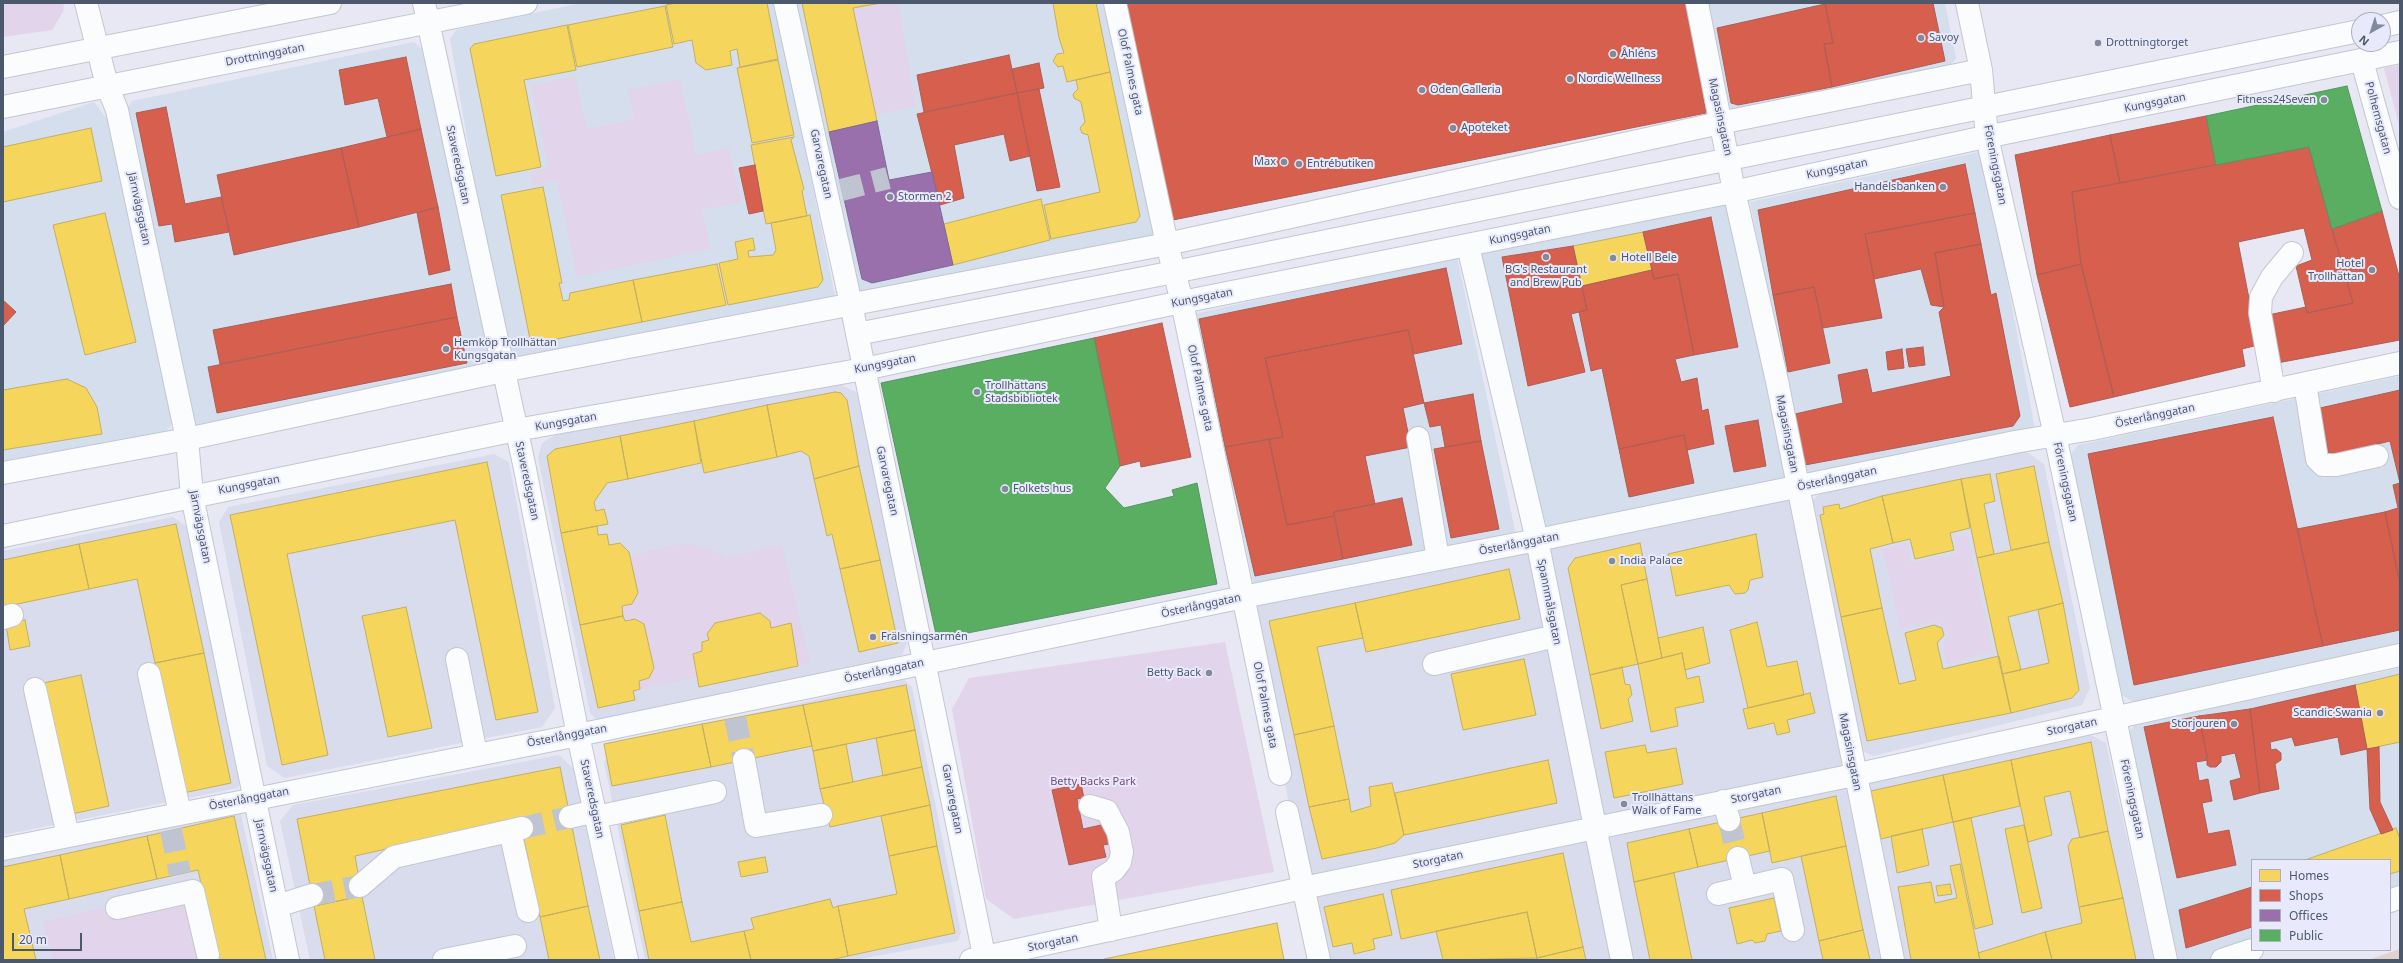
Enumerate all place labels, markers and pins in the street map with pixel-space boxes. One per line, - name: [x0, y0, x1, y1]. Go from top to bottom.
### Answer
- place label: Savoy: [1929, 31, 1959, 45]
- marker: Savoy: [1916, 33, 1926, 43]
- place label: Drottningtorget: [2106, 36, 2188, 50]
- marker: Drottningtorget: [2093, 38, 2103, 48]
- place label: Åhléns: [1621, 47, 1656, 61]
- marker: Åhléns: [1608, 49, 1618, 59]
- place label: Nordic Wellness: [1578, 72, 1661, 86]
- marker: Nordic Wellness: [1565, 74, 1575, 84]
- place label: Oden Galleria: [1430, 83, 1501, 97]
- marker: Oden Galleria: [1417, 85, 1427, 95]
- place label: Fitness24Seven: [2237, 93, 2316, 107]
- marker: Fitness24Seven: [2319, 95, 2329, 105]
- place label: Apoteket: [1461, 121, 1508, 135]
- marker: Apoteket: [1448, 123, 1458, 133]
- place label: Max: [1254, 155, 1276, 169]
- marker: Max: [1279, 157, 1289, 167]
- place label: Entrébutiken: [1307, 157, 1374, 171]
- marker: Entrébutiken: [1294, 159, 1304, 169]
- place label: Handelsbanken: [1854, 180, 1935, 194]
- marker: Handelsbanken: [1938, 182, 1948, 192]
- place label: Stormen 2: [898, 190, 952, 204]
- marker: Stormen 2: [885, 192, 895, 202]
- place label: Hotell Bele: [1621, 251, 1677, 265]
- marker: BG's Restaurant and Brew Pub: [1541, 252, 1551, 262]
- marker: Hotell Bele: [1608, 253, 1618, 263]
- place label: Hotel Trollhättan: [2308, 257, 2364, 283]
- place label: BG's Restaurant and Brew Pub: [1505, 263, 1587, 289]
- marker: Hotel Trollhättan: [2367, 265, 2377, 275]
- place label: Hemköp Trollhättan Kungsgatan: [454, 336, 557, 362]
- marker: Hemköp Trollhättan Kungsgatan: [441, 344, 451, 354]
- place label: Trollhättans Stadsbibliotek: [985, 379, 1058, 405]
- marker: Trollhättans Stadsbibliotek: [972, 387, 982, 397]
- place label: Folkets hus: [1013, 482, 1071, 496]
- marker: Folkets hus: [1000, 484, 1010, 494]
- place label: India Palace: [1620, 554, 1682, 568]
- marker: India Palace: [1607, 556, 1617, 566]
- place label: Frälsningsarmén: [881, 630, 968, 644]
- marker: Frälsningsarmén: [868, 632, 878, 642]
- place label: Betty Back: [1147, 666, 1201, 680]
- marker: Betty Back: [1204, 668, 1214, 678]
- place label: Scandic Swania: [2293, 706, 2372, 720]
- marker: Scandic Swania: [2375, 708, 2385, 718]
- place label: Storjouren: [2171, 717, 2226, 731]
- marker: Storjouren: [2229, 719, 2239, 729]
- place label: Trollhättans Walk of Fame: [1632, 791, 1701, 817]
- marker: Trollhättans Walk of Fame: [1619, 799, 1629, 809]

